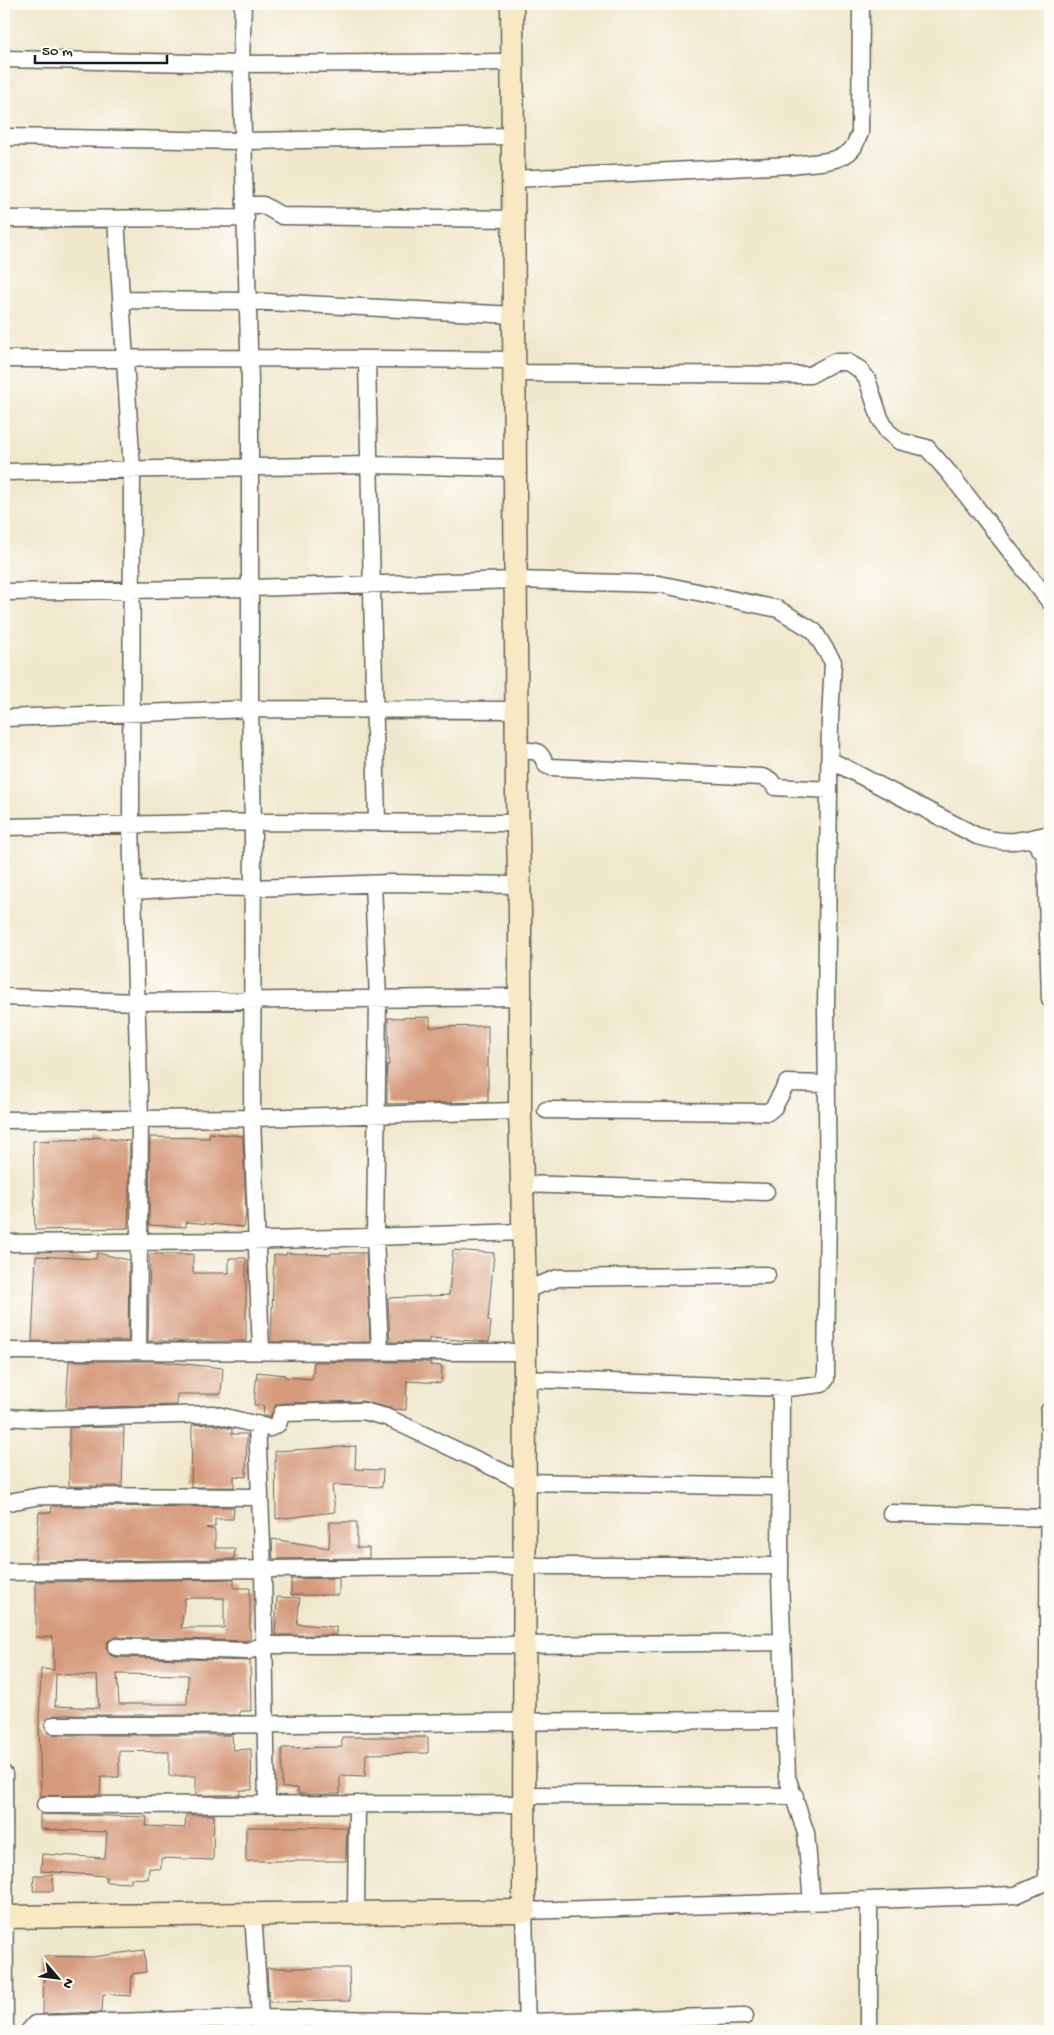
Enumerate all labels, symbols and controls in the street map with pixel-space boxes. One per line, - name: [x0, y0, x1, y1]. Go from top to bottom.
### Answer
- scale bar: [35, 32, 168, 64]
- text: 50 m: [42, 43, 73, 61]
- north arrow: [32, 1952, 82, 2002]
- text: N: [58, 1975, 77, 1991]

